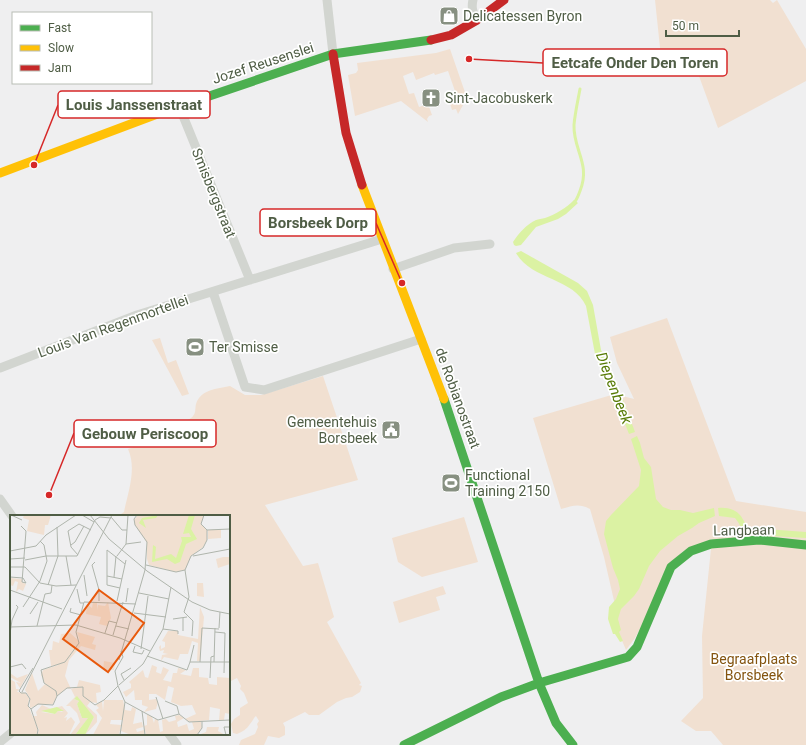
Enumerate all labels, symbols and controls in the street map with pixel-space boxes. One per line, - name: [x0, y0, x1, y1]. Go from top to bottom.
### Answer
- shop icon: Delicatessen Byron: [438, 5, 460, 27]
- place label: Delicatessen Byron: [463, 8, 582, 24]
- legend: [12, 12, 152, 84]
- scale bar: [666, 12, 739, 38]
- text: 50 m: [672, 19, 699, 33]
- text: Fast: [48, 21, 71, 35]
- street label: Jozef Reusenslei: [210, 39, 316, 87]
- text: Slow: [48, 41, 74, 55]
- callout: Eetcafe Onder Den Toren: [543, 49, 727, 76]
- text: Eetcafe Onder Den Toren: [552, 54, 718, 72]
- text: Jam: [48, 61, 72, 75]
- church icon: Sint-Jacobuskerk: [420, 87, 442, 109]
- place label: Sint-Jacobuskerk: [445, 90, 553, 106]
- callout: Louis Janssenstraat: [58, 91, 210, 118]
- text: Louis Janssenstraat: [66, 96, 202, 114]
- street label: Smisbergstraat: [189, 146, 239, 240]
- callout: Borsbeek Dorp: [260, 209, 376, 236]
- text: Borsbeek Dorp: [268, 214, 368, 232]
- street label: Louis Van Regenmortellei: [36, 291, 190, 361]
- sports icon: Ter Smisse: [184, 336, 206, 358]
- place label: Ter Smisse: [209, 339, 278, 355]
- street label: de Robianostraat: [432, 345, 484, 451]
- water label: Diepenbeek: [592, 349, 636, 427]
- place label: Gemeentehuis Borsbeek: [287, 414, 378, 446]
- public building icon: Gemeentehuis Borsbeek: [380, 419, 402, 441]
- callout: Gebouw Periscoop: [74, 420, 216, 447]
- text: Gebouw Periscoop: [82, 425, 208, 443]
- place label: Functional Training 2150: [465, 467, 550, 499]
- sports icon: Functional Training 2150: [440, 472, 462, 494]
- inset map: [10, 515, 230, 735]
- street label: Langbaan: [713, 521, 775, 539]
- park label: Begraafplaats Borsbeek: [711, 651, 797, 683]

